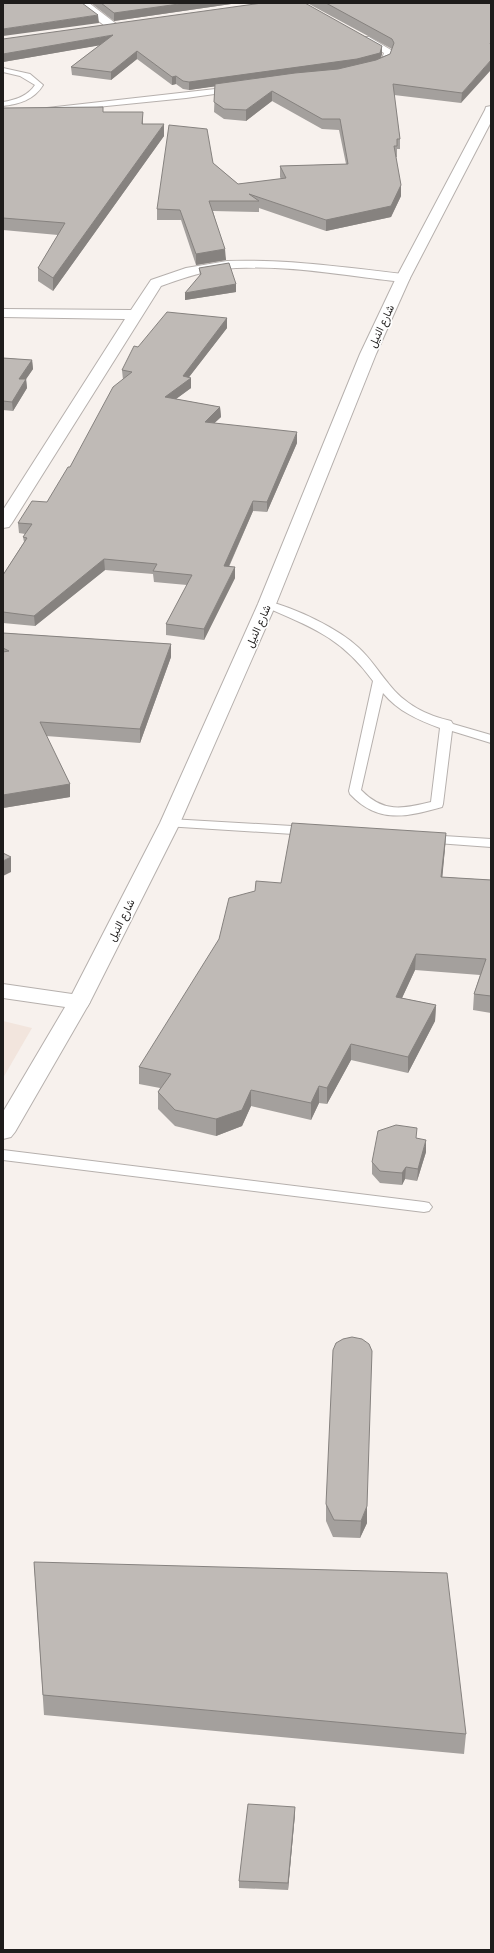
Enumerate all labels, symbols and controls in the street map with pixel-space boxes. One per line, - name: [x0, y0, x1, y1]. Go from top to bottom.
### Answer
- street label: شارع النيل: [365, 302, 398, 350]
- street label: شارع النيل: [242, 602, 275, 650]
- street label: شارع النيل: [104, 896, 139, 944]

